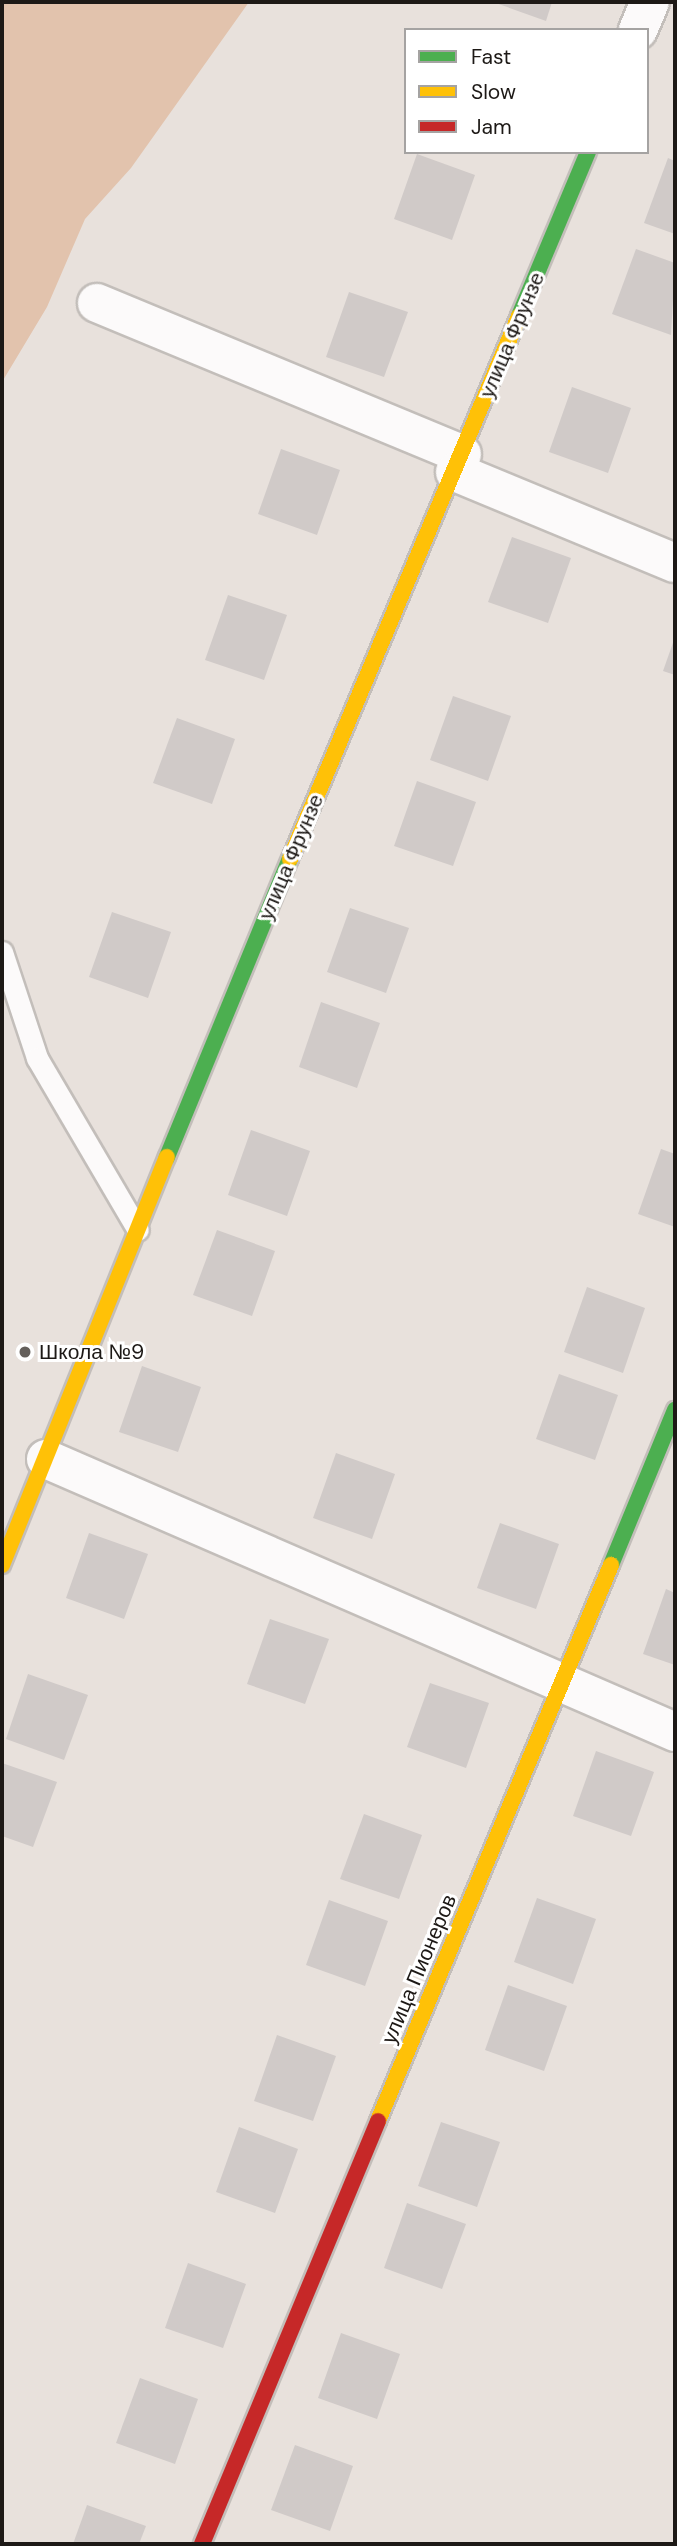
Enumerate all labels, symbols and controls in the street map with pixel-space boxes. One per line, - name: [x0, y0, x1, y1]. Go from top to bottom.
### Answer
- legend: [404, 28, 649, 154]
- text: Fast: [471, 43, 511, 71]
- text: Slow: [471, 78, 516, 106]
- text: Jam: [471, 113, 512, 141]
- street label: улица Фрунзе: [474, 268, 550, 402]
- street label: улица Фрунзе: [253, 790, 329, 924]
- place label: Школа №9: [39, 1339, 144, 1365]
- marker: Школа №9: [17, 1344, 33, 1360]
- street label: улица Пионеров: [376, 1891, 462, 2047]

